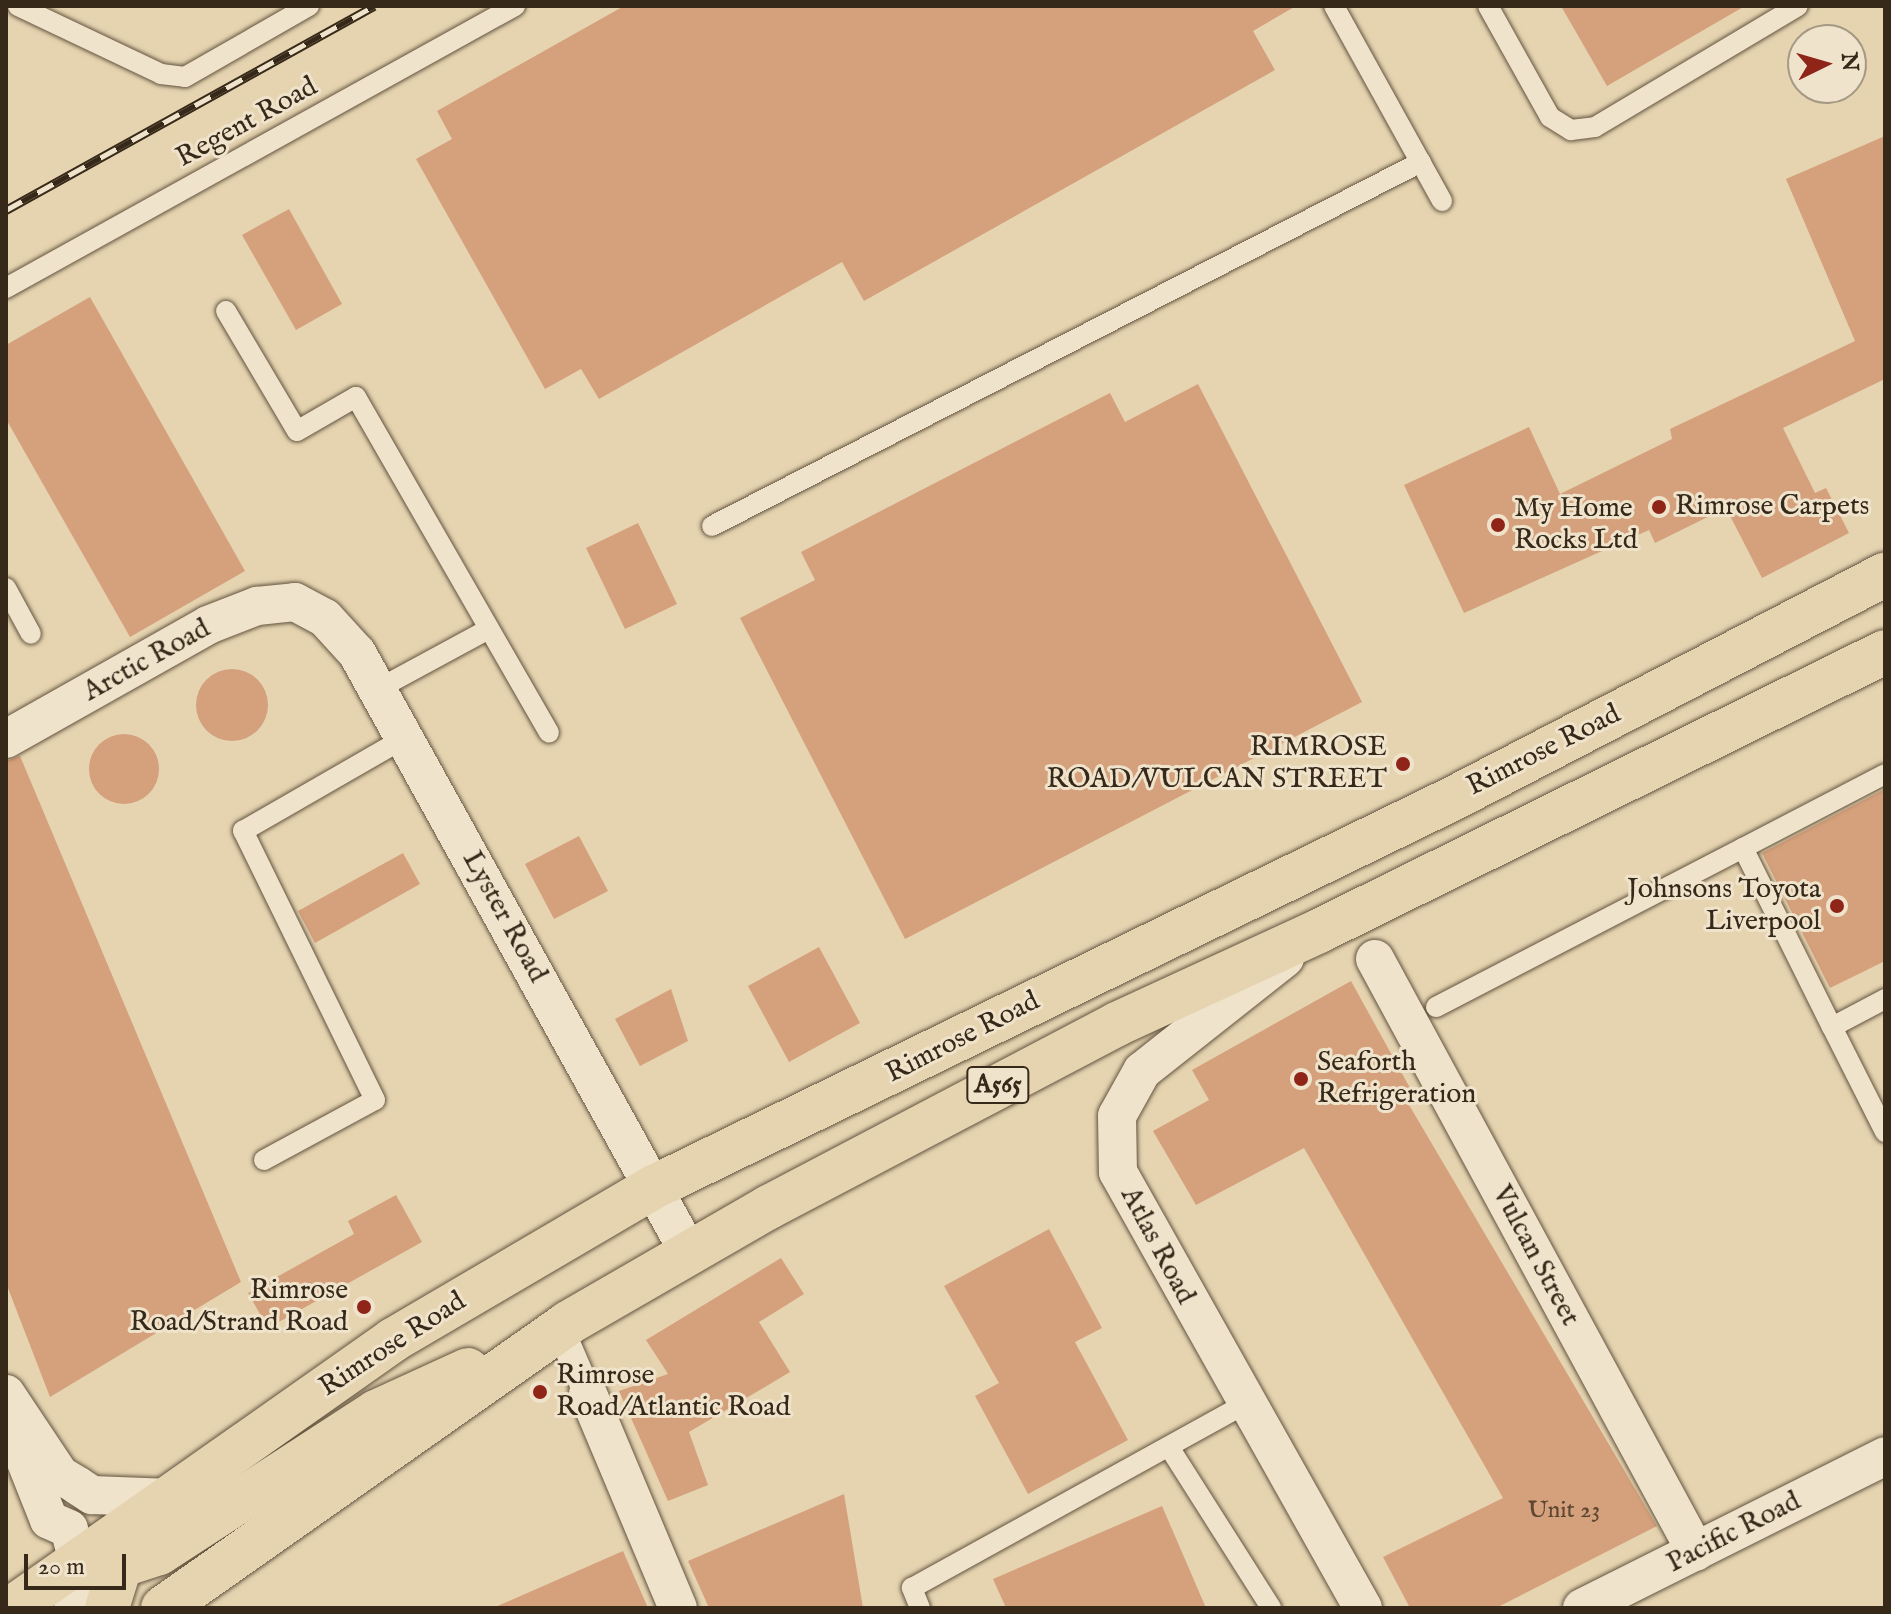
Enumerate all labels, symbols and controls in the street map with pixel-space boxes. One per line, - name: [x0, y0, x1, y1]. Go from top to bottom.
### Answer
- north arrow: [1787, 24, 1867, 104]
- text: N: [1834, 51, 1864, 73]
- street label: Regent Road: [171, 71, 323, 175]
- place label: Rimrose Carpets: [1675, 490, 1869, 524]
- place label: My Home Rocks Ltd: [1514, 492, 1638, 558]
- marker: Rimrose Carpets: [1650, 498, 1668, 516]
- marker: My Home Rocks Ltd: [1489, 516, 1507, 534]
- street label: Arctic Road: [78, 612, 216, 710]
- street label: Rimrose Road: [1462, 698, 1626, 804]
- place label: RIMROSE ROAD/VULCAN STREET: [1047, 731, 1387, 797]
- marker: RIMROSE ROAD/VULCAN STREET: [1394, 755, 1412, 773]
- street label: Lyster Road: [454, 845, 554, 989]
- place label: Johnsons Toyota Liverpool: [1627, 873, 1821, 939]
- marker: Johnsons Toyota Liverpool: [1828, 897, 1846, 915]
- street label: Rimrose Road: [881, 985, 1045, 1091]
- place label: Seaforth Refrigeration: [1317, 1046, 1476, 1112]
- road number: A565: [966, 1063, 1030, 1107]
- marker: Seaforth Refrigeration: [1292, 1070, 1310, 1088]
- street label: Vulcan Street: [1484, 1180, 1586, 1332]
- street label: Atlas Road: [1112, 1182, 1202, 1310]
- place label: Rimrose Road/Strand Road: [130, 1274, 348, 1340]
- street label: Rimrose Road: [314, 1285, 472, 1405]
- marker: Rimrose Road/Strand Road: [355, 1298, 373, 1316]
- place label: Rimrose Road/Atlantic Road: [556, 1359, 790, 1425]
- marker: Rimrose Road/Atlantic Road: [531, 1383, 549, 1401]
- street label: Pacific Road: [1662, 1485, 1806, 1581]
- house number: Unit 23: [1528, 1497, 1600, 1525]
- scale bar: [28, 1538, 130, 1588]
- text: 20 m: [38, 1552, 85, 1583]

